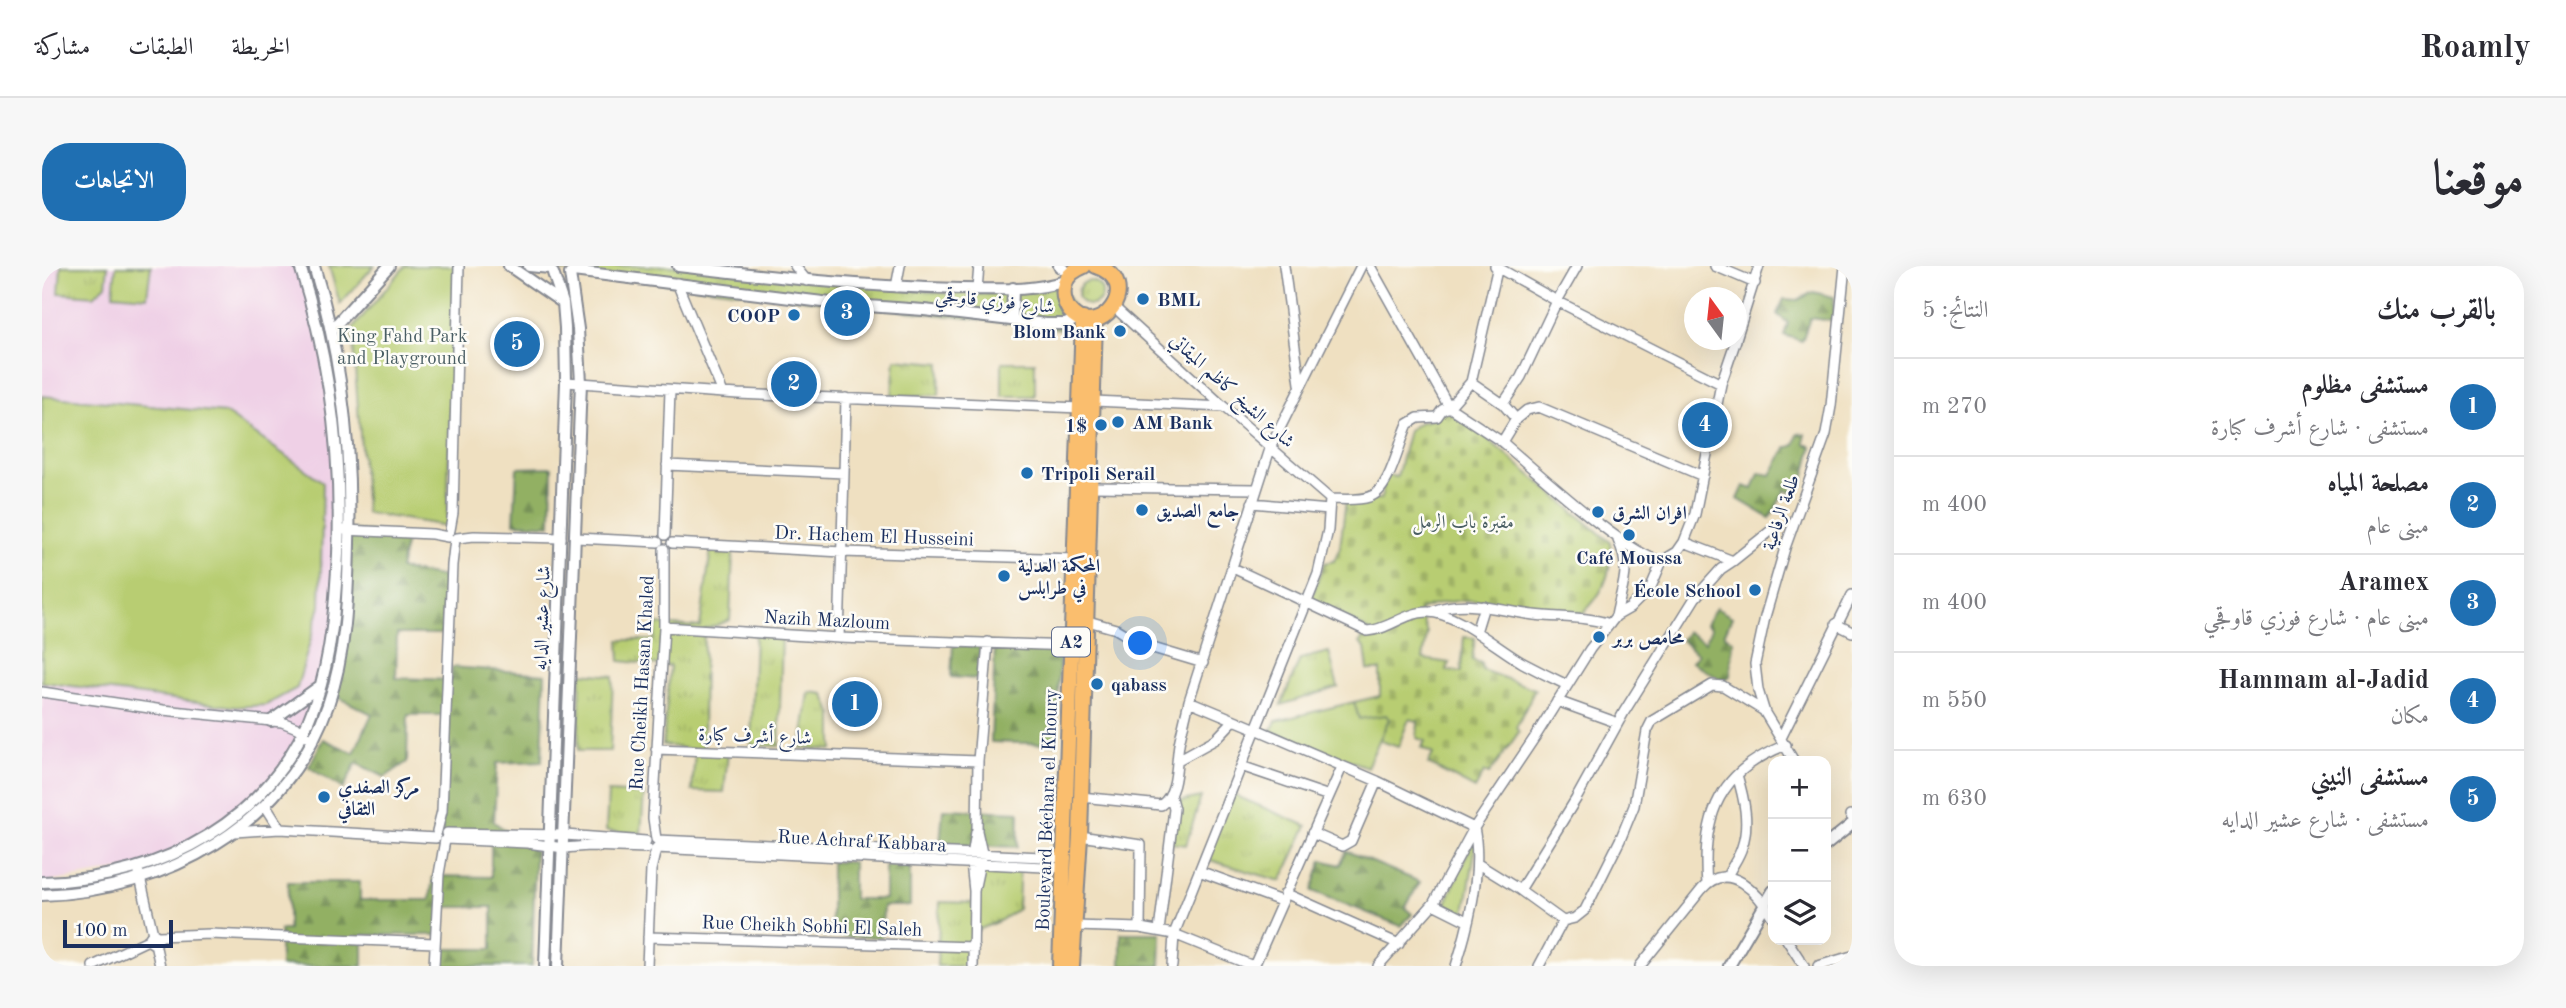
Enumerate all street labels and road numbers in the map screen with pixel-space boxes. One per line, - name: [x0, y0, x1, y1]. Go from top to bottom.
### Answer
- street label: شارع فوزي قاوقجي: [934, 285, 1055, 325]
- street label: شارع الشيخ كاظم الميقاتي: [1161, 330, 1298, 458]
- street label: طلعة الرفاعية: [1759, 472, 1804, 553]
- street label: Dr. Hachem El Husseini: [774, 525, 974, 550]
- street label: شارع عشير الدايه: [532, 565, 559, 671]
- street label: Rue Cheikh Hasan Khaled: [628, 575, 659, 791]
- street label: Nazih Mazloum: [763, 609, 891, 634]
- road number: A2: [1052, 628, 1090, 656]
- street label: Boulevard Béchara el Khoury: [1035, 689, 1062, 931]
- street label: شارع أشرف كبارة: [698, 721, 812, 753]
- street label: Rue Achraf Kabbara: [777, 829, 948, 856]
- street label: Rue Cheikh Sobhi El Saleh: [701, 914, 923, 941]

